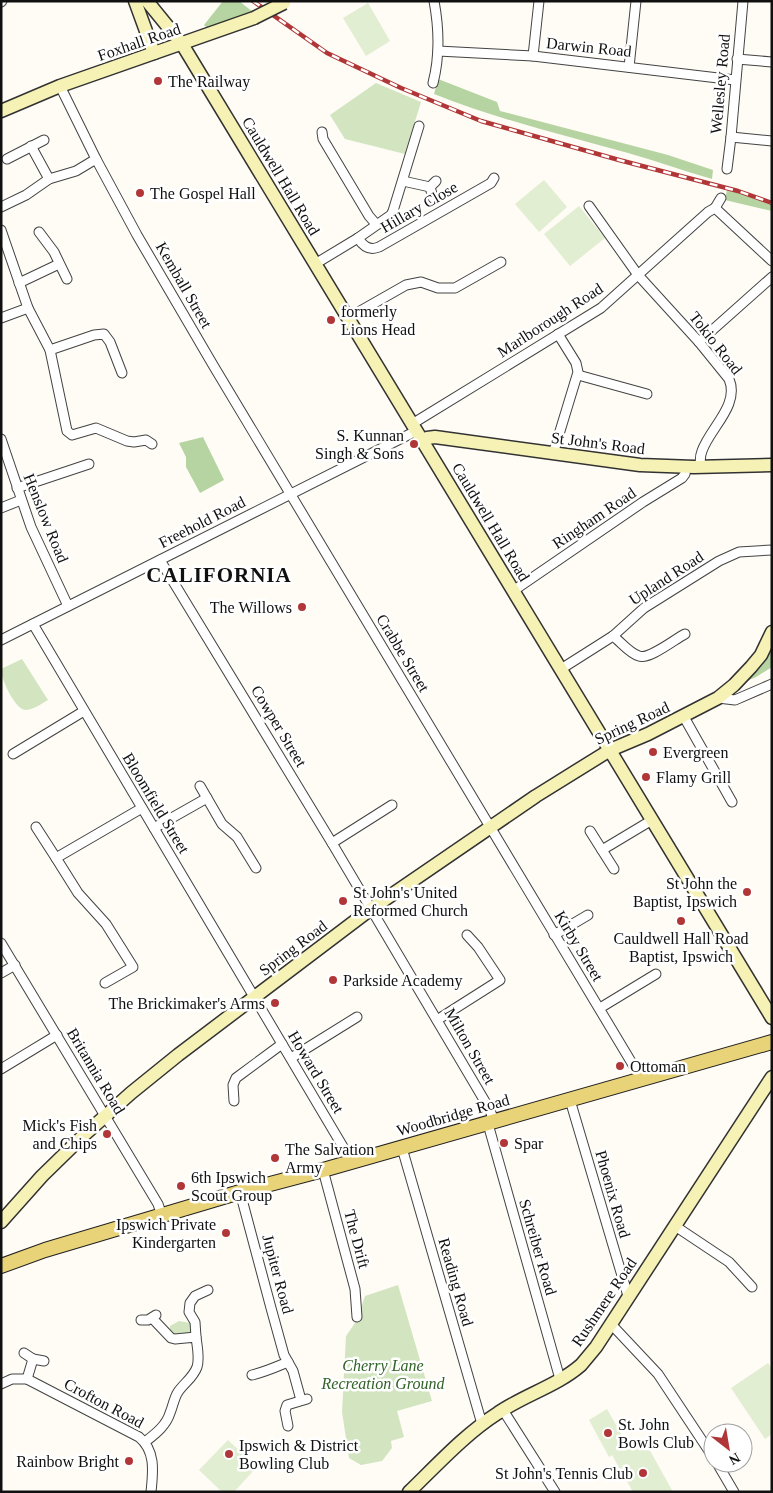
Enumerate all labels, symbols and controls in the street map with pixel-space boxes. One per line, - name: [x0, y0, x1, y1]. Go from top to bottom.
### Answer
- street label: Foxhall Road: [95, 20, 183, 64]
- street label: Wellesley Road: [707, 33, 734, 135]
- street label: Darwin Road: [545, 34, 633, 60]
- place label: The Railway: [168, 73, 250, 91]
- marker: The Railway: [152, 75, 164, 87]
- street label: Cauldwell Hall Road: [239, 114, 323, 238]
- street label: Hillary Close: [378, 178, 461, 237]
- place label: The Gospel Hall: [150, 185, 256, 203]
- marker: The Gospel Hall: [134, 187, 146, 199]
- street label: Kemball Street: [153, 239, 216, 331]
- street label: Marlborough Road: [494, 280, 606, 361]
- place label: formerly Lions Head: [341, 303, 415, 338]
- street label: Tokio Road: [686, 308, 746, 378]
- marker: formerly Lions Head: [325, 314, 337, 326]
- place label: S. Kunnan Singh & Sons: [315, 427, 404, 463]
- street label: St John's Road: [550, 429, 646, 457]
- marker: S. Kunnan Singh & Sons: [408, 438, 420, 450]
- street label: Cauldwell Hall Road: [449, 460, 533, 584]
- street label: Henslow Road: [20, 471, 72, 565]
- street label: Ringham Road: [549, 484, 639, 553]
- street label: Freehold Road: [156, 493, 248, 551]
- street label: Upland Road: [626, 548, 707, 609]
- district label: CALIFORNIA: [146, 563, 292, 587]
- place label: The Willows: [210, 599, 292, 616]
- marker: The Willows: [296, 601, 308, 613]
- street label: Crabbe Street: [373, 611, 433, 695]
- street label: Cowper Street: [247, 682, 310, 771]
- street label: Spring Road: [592, 698, 672, 749]
- place label: Evergreen: [663, 744, 728, 762]
- marker: Evergreen: [647, 746, 659, 758]
- street label: Bloomfield Street: [119, 750, 193, 857]
- place label: Flamy Grill: [656, 769, 732, 787]
- marker: Flamy Grill: [640, 771, 652, 783]
- place label: St John the Baptist, Ipswich: [633, 875, 737, 911]
- place label: St John's United Reformed Church: [353, 884, 468, 919]
- marker: St John the Baptist, Ipswich: [741, 886, 753, 898]
- marker: St John's United Reformed Church: [337, 895, 349, 907]
- street label: Kirby Street: [551, 908, 607, 985]
- marker: Cauldwell Hall Road Baptist, Ipswich: [675, 915, 687, 927]
- street label: Spring Road: [256, 917, 331, 980]
- place label: Cauldwell Hall Road Baptist, Ipswich: [613, 930, 749, 966]
- place label: Parkside Academy: [343, 972, 463, 990]
- marker: Parkside Academy: [327, 974, 339, 986]
- place label: The Brickimaker's Arms: [108, 995, 265, 1012]
- marker: The Brickimaker's Arms: [269, 997, 281, 1009]
- street label: Milton Street: [441, 1005, 499, 1087]
- street label: Britannia Road: [64, 1025, 128, 1117]
- street label: Howard Street: [285, 1028, 347, 1117]
- place label: Ottoman: [630, 1058, 686, 1075]
- marker: Ottoman: [614, 1060, 626, 1072]
- street label: Woodbridge Road: [395, 1091, 512, 1140]
- place label: Mick's Fish and Chips: [23, 1117, 97, 1153]
- marker: Mick's Fish and Chips: [101, 1128, 113, 1140]
- place label: Spar: [514, 1135, 544, 1153]
- marker: Spar: [498, 1137, 510, 1149]
- place label: The Salvation Army: [285, 1141, 374, 1177]
- street label: Phoenix Road: [592, 1148, 634, 1240]
- marker: The Salvation Army: [269, 1152, 281, 1164]
- place label: 6th Ipswich Scout Group: [191, 1169, 272, 1205]
- marker: 6th Ipswich Scout Group: [175, 1180, 187, 1192]
- street label: Schreiber Road: [516, 1197, 560, 1297]
- street label: The Drift: [341, 1208, 373, 1271]
- place label: Ipswich Private Kindergarten: [116, 1216, 216, 1252]
- marker: Ipswich Private Kindergarten: [220, 1227, 232, 1239]
- street label: Jupiter Road: [258, 1233, 297, 1316]
- street label: Reading Road: [434, 1236, 477, 1328]
- street label: Rushmere Road: [568, 1255, 640, 1349]
- park label: Cherry Lane Recreation Ground: [321, 1357, 445, 1392]
- street label: Crofton Road: [61, 1375, 147, 1431]
- place label: St. John Bowls Club: [618, 1416, 694, 1451]
- north arrow: [703, 1423, 753, 1473]
- marker: St. John Bowls Club: [602, 1427, 614, 1439]
- place label: Ipswich & District Bowling Club: [239, 1437, 359, 1473]
- marker: Ipswich & District Bowling Club: [223, 1448, 235, 1460]
- text: N: [726, 1450, 743, 1468]
- place label: Rainbow Bright: [16, 1453, 120, 1471]
- marker: Rainbow Bright: [123, 1455, 135, 1467]
- place label: St John's Tennis Club: [495, 1465, 633, 1482]
- marker: St John's Tennis Club: [637, 1467, 649, 1479]

